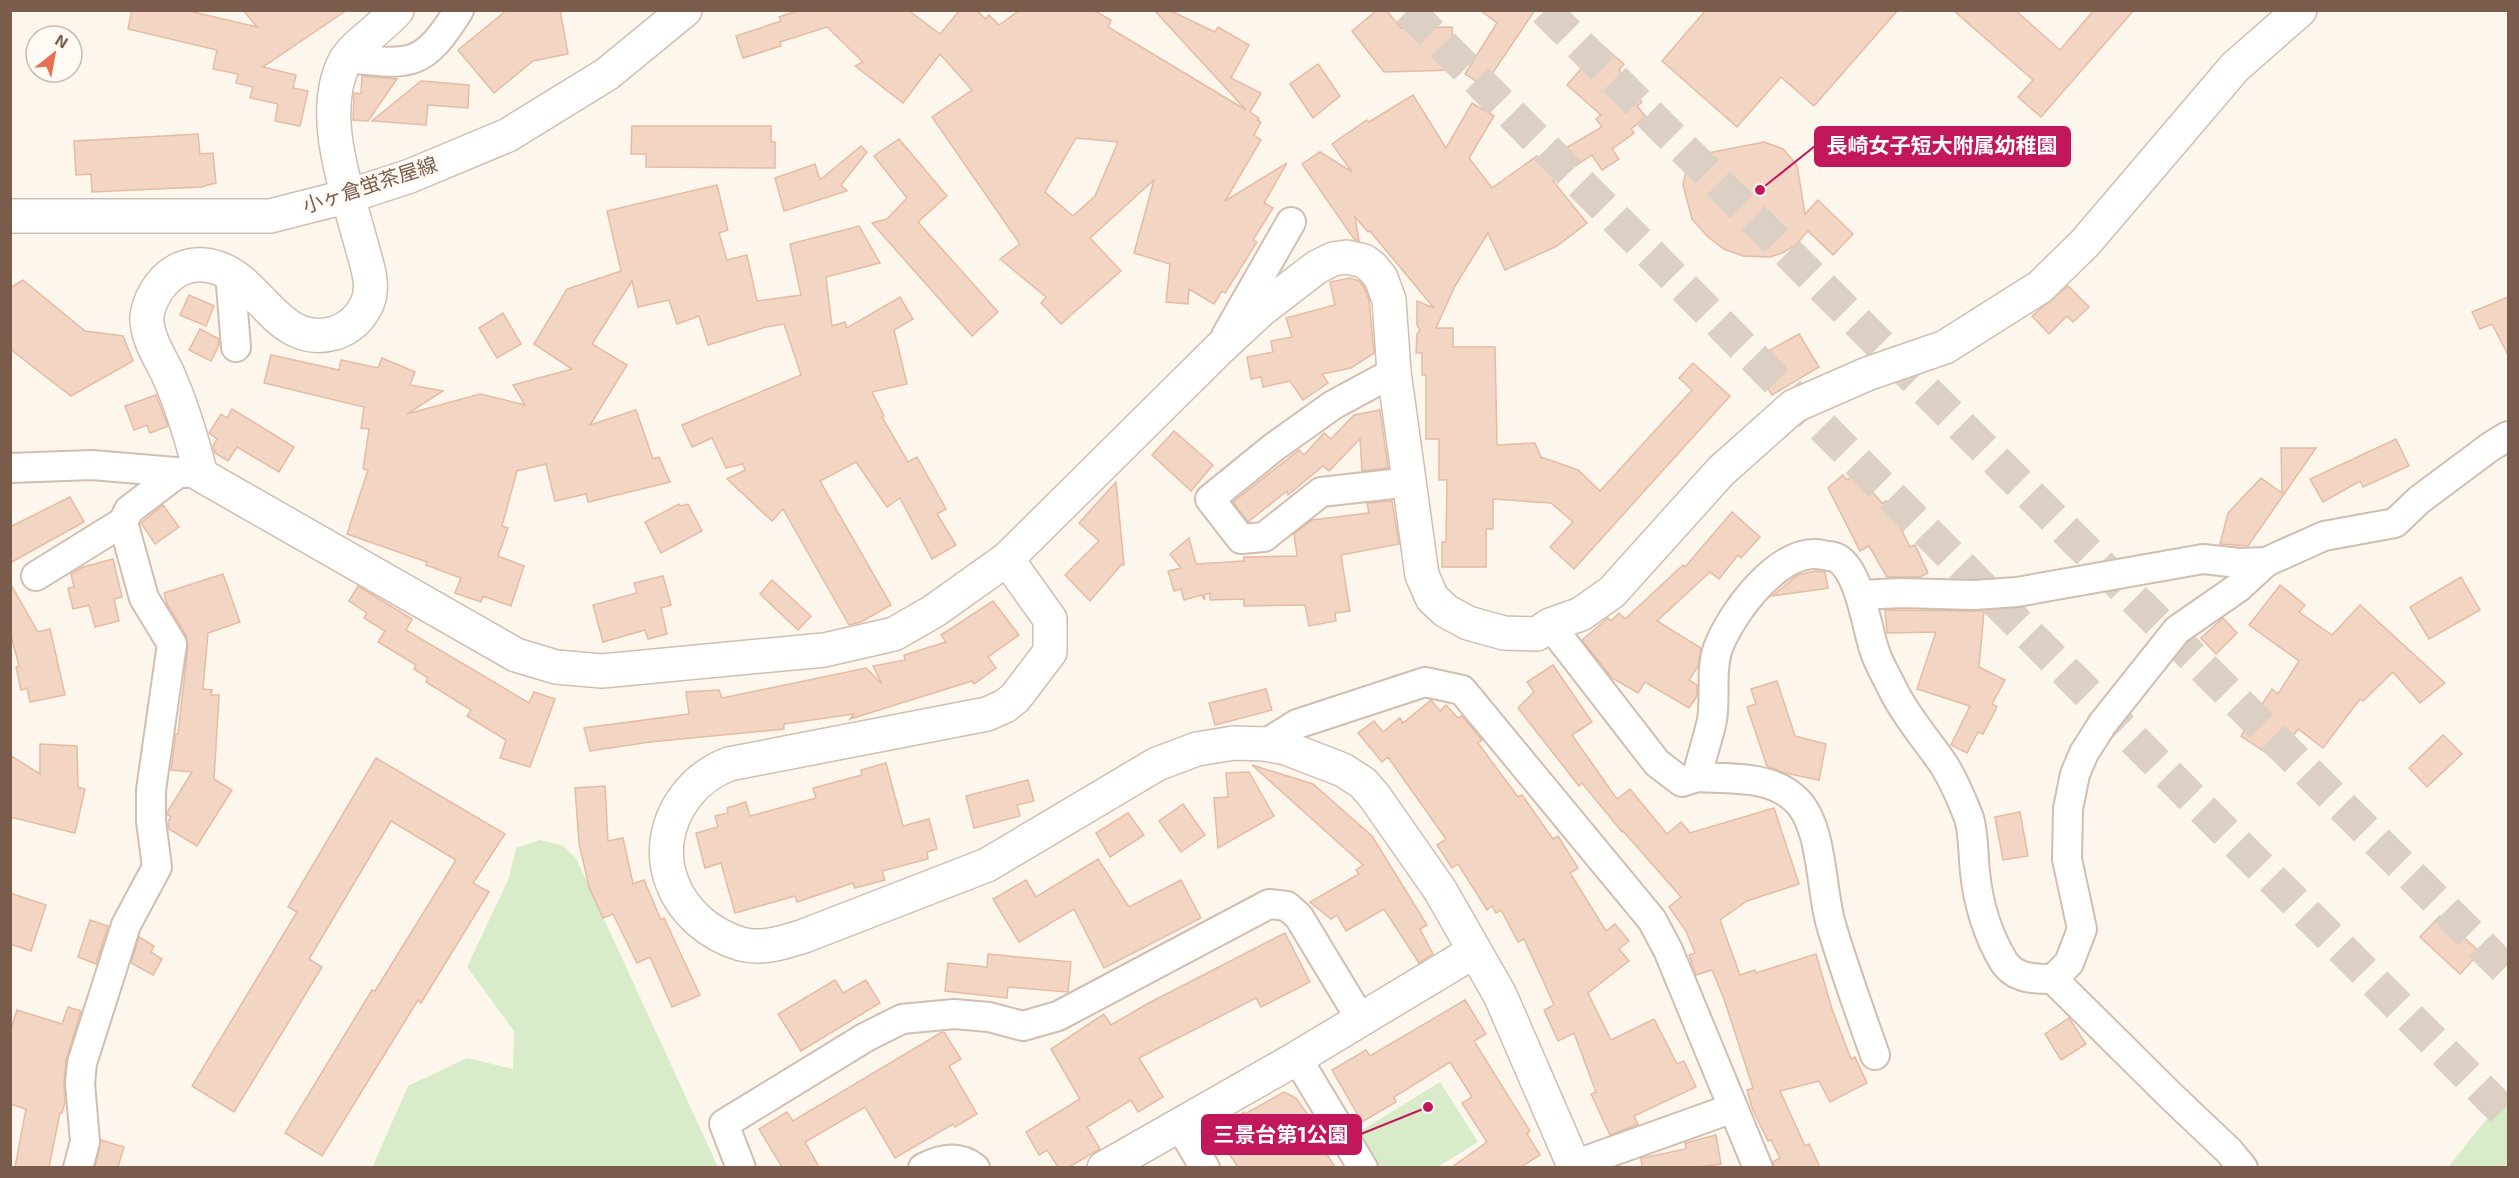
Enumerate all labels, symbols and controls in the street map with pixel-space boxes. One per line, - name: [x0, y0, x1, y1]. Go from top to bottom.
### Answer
- north arrow: [24, 24, 84, 84]
- text: N: [52, 30, 72, 52]
- callout: 長崎女子短大附属幼稚園: [1815, 127, 2070, 166]
- text: 長崎女子短大附属幼稚園: [1827, 132, 2058, 157]
- street label: 小ヶ倉蛍茶屋線: [299, 151, 440, 217]
- callout: 三景台第1公園: [1202, 1115, 1361, 1154]
- text: 三景台第1公園: [1213, 1121, 1349, 1146]

